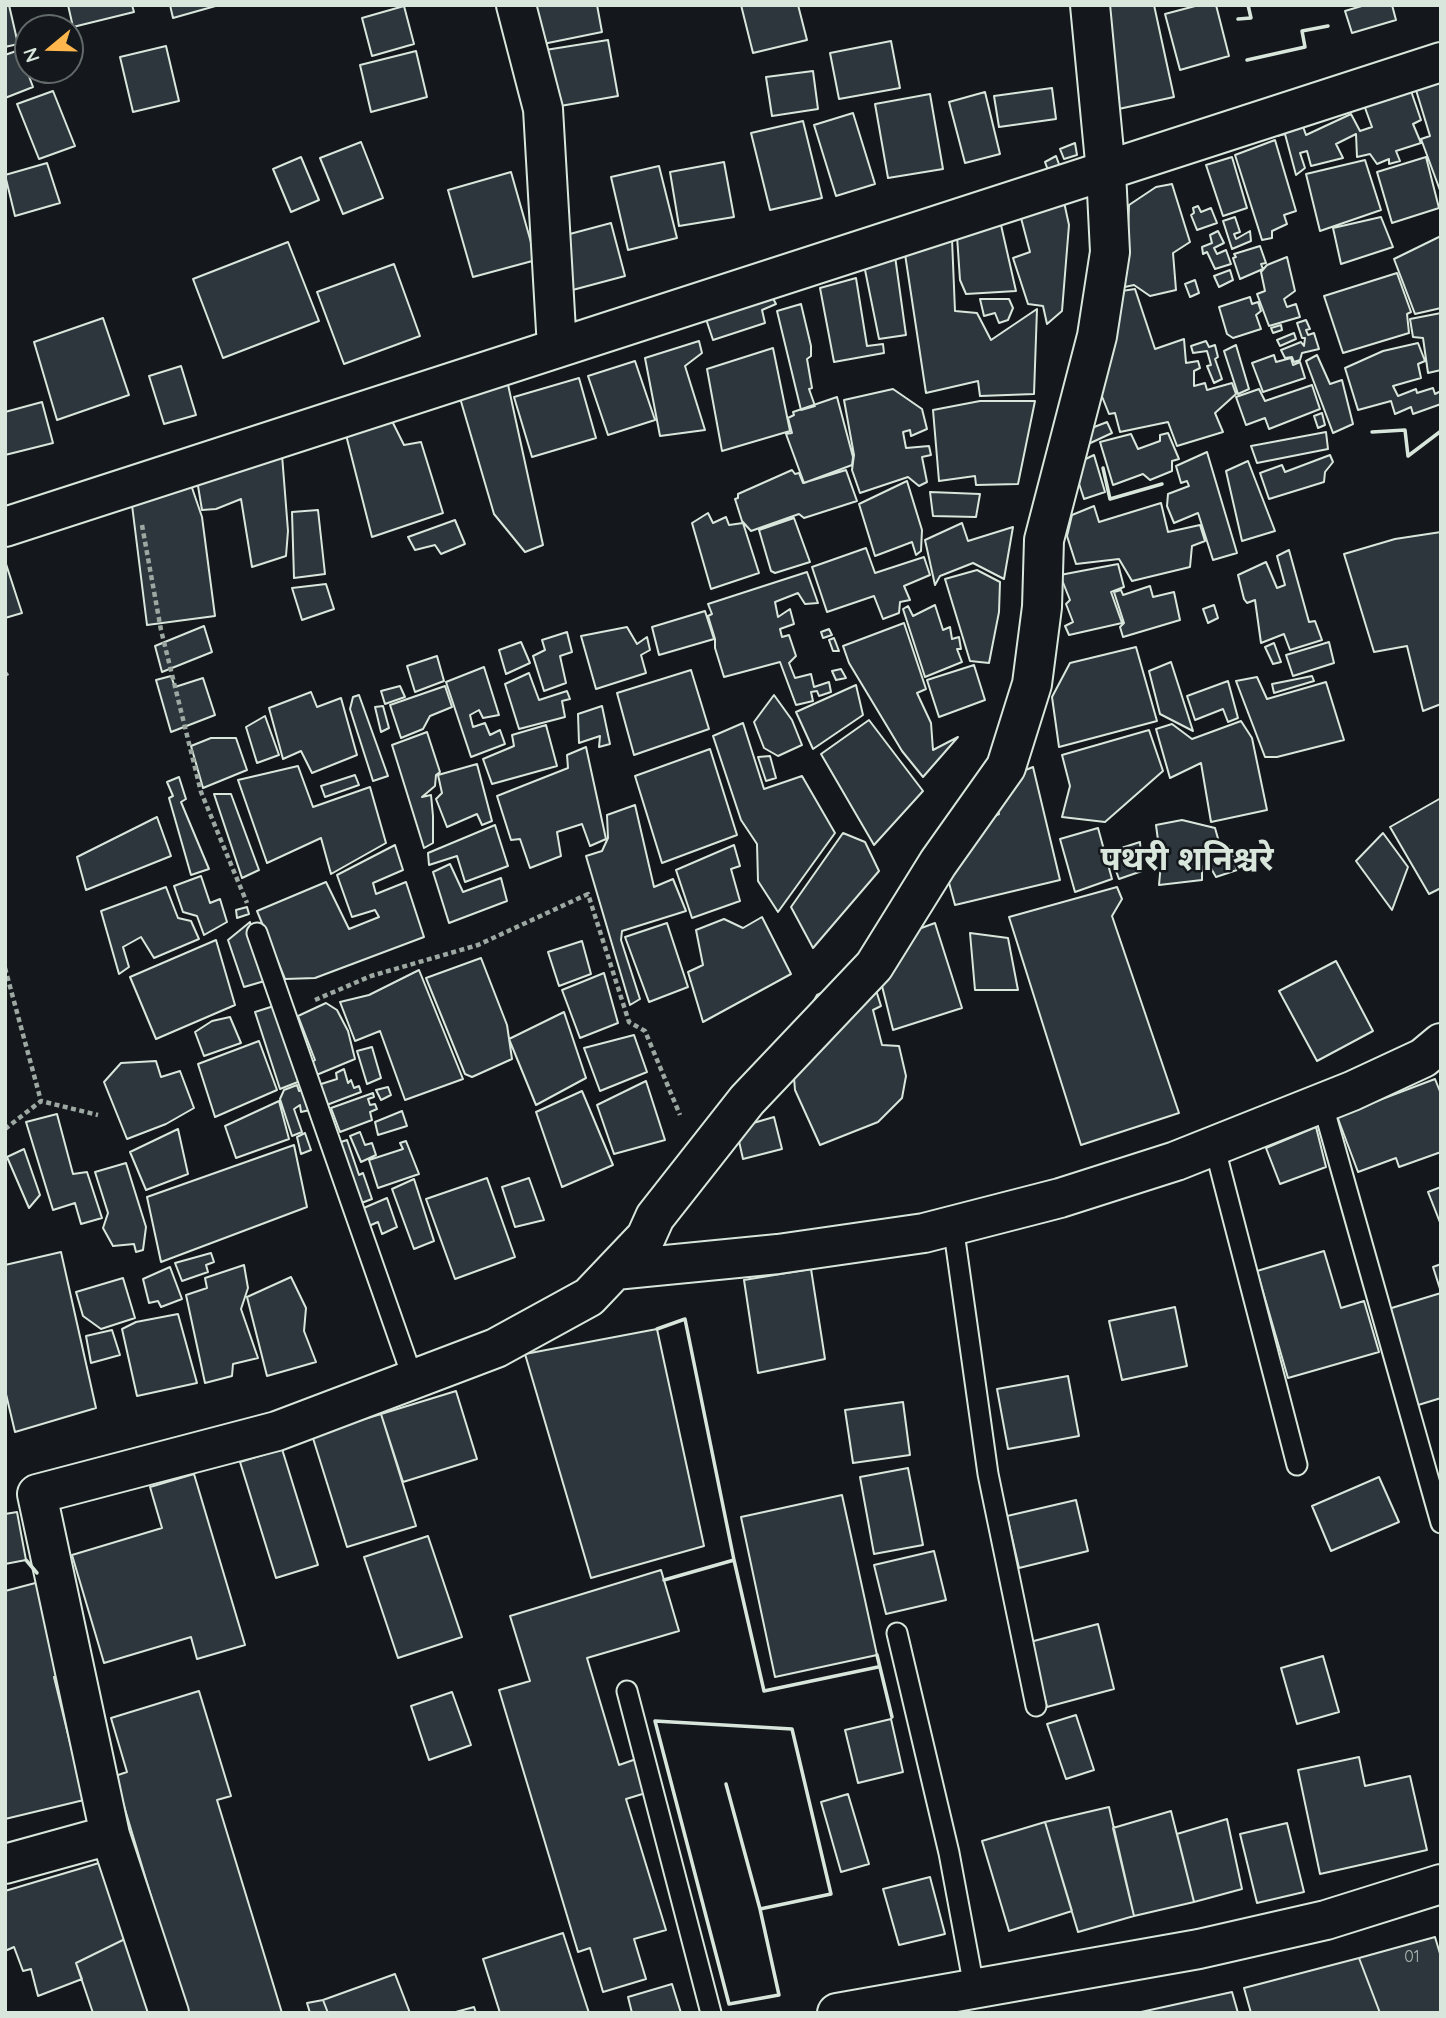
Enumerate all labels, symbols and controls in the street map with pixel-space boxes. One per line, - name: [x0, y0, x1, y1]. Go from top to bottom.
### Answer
- north arrow: [14, 14, 84, 84]
- text: N: [17, 45, 45, 66]
- district label: पथरी शनिश्चरे: [1101, 840, 1273, 880]
- house number: 01: [1404, 1947, 1420, 1967]

